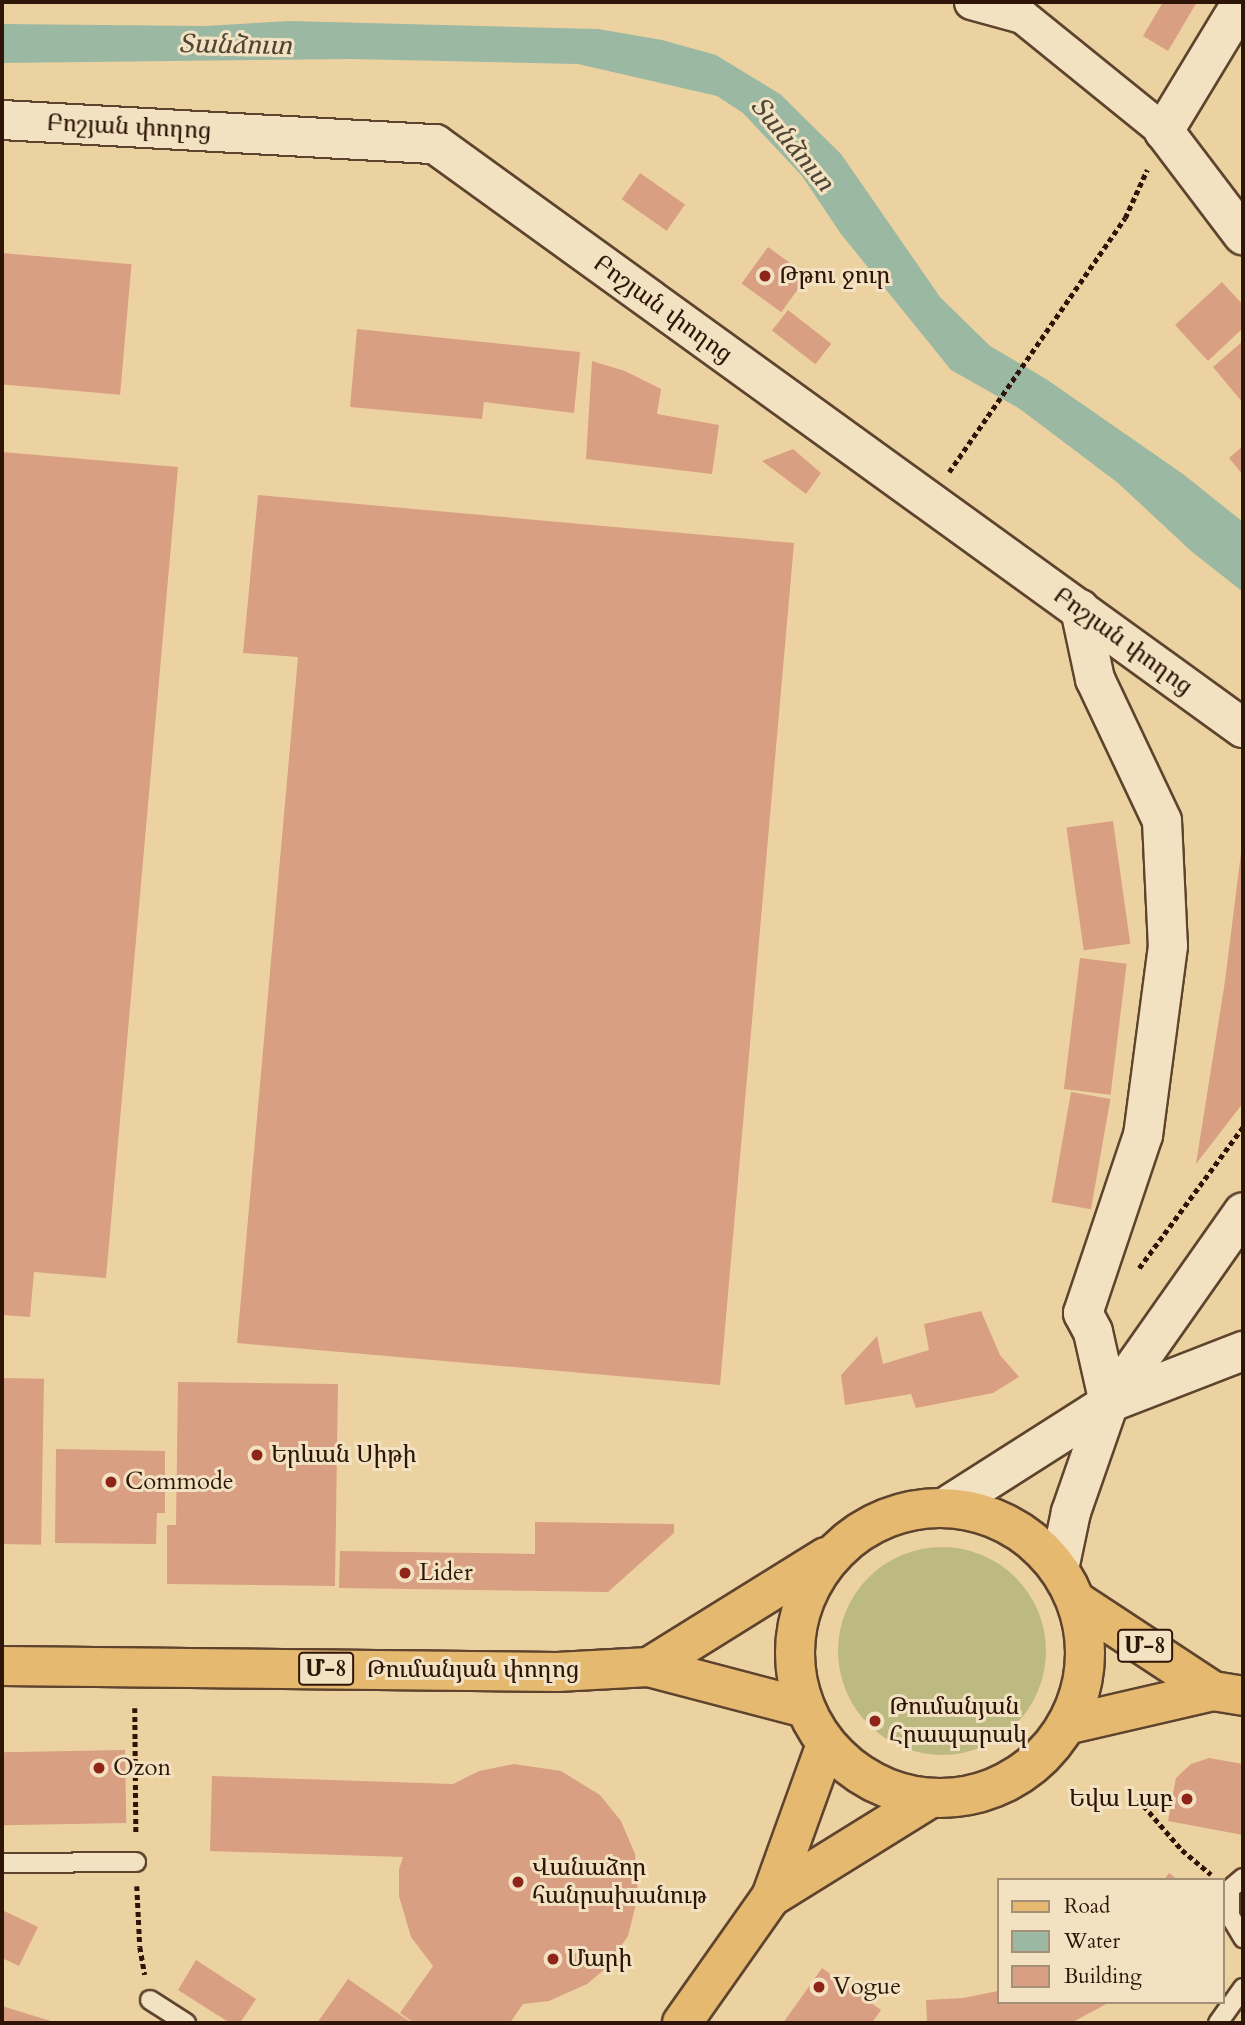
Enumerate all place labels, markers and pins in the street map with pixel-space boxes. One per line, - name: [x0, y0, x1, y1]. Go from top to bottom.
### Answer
- place label: Թթու ջուր: [779, 262, 890, 290]
- marker: Թթու ջուր: [757, 268, 773, 284]
- place label: Երևան Սիթի: [271, 1441, 416, 1469]
- marker: Երևան Սիթի: [249, 1447, 265, 1463]
- place label: Commode: [125, 1468, 234, 1496]
- marker: Commode: [103, 1474, 119, 1490]
- place label: Lider: [419, 1559, 473, 1587]
- marker: Lider: [397, 1565, 413, 1581]
- place label: Թումանյան Հրապարակ: [889, 1693, 1027, 1749]
- marker: Թումանյան Հրապարակ: [867, 1713, 883, 1729]
- place label: Ozon: [113, 1754, 171, 1782]
- marker: Ozon: [91, 1760, 107, 1776]
- place label: Եվա Լաբ: [1069, 1785, 1173, 1813]
- marker: Եվա Լաբ: [1179, 1791, 1195, 1807]
- place label: Վանաձոր հանրախանութ: [532, 1854, 707, 1910]
- marker: Վանաձոր հանրախանութ: [510, 1874, 526, 1890]
- place label: Մարի: [567, 1945, 632, 1973]
- marker: Մարի: [545, 1951, 561, 1967]
- place label: Vogue: [833, 1973, 901, 2001]
- marker: Vogue: [811, 1979, 827, 1995]

